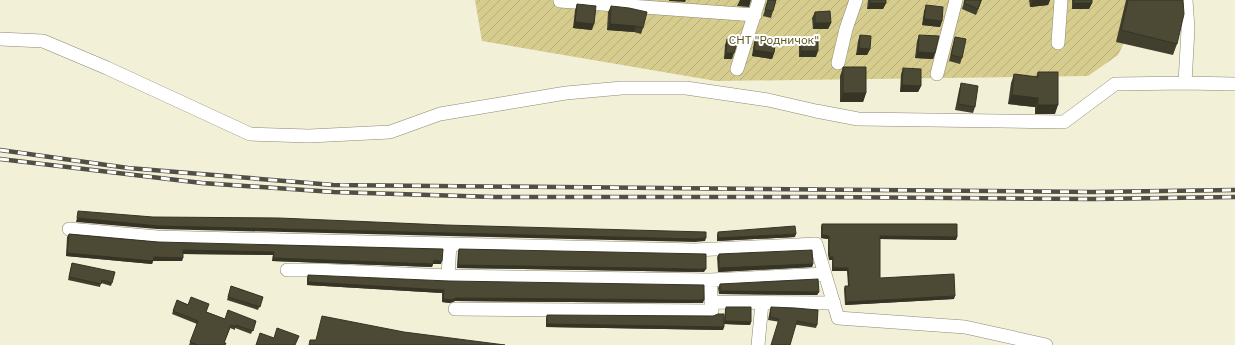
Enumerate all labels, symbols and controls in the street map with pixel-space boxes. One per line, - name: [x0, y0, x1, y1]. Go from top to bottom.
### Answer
- park label: СНТ "Родничок": [729, 32, 819, 47]

